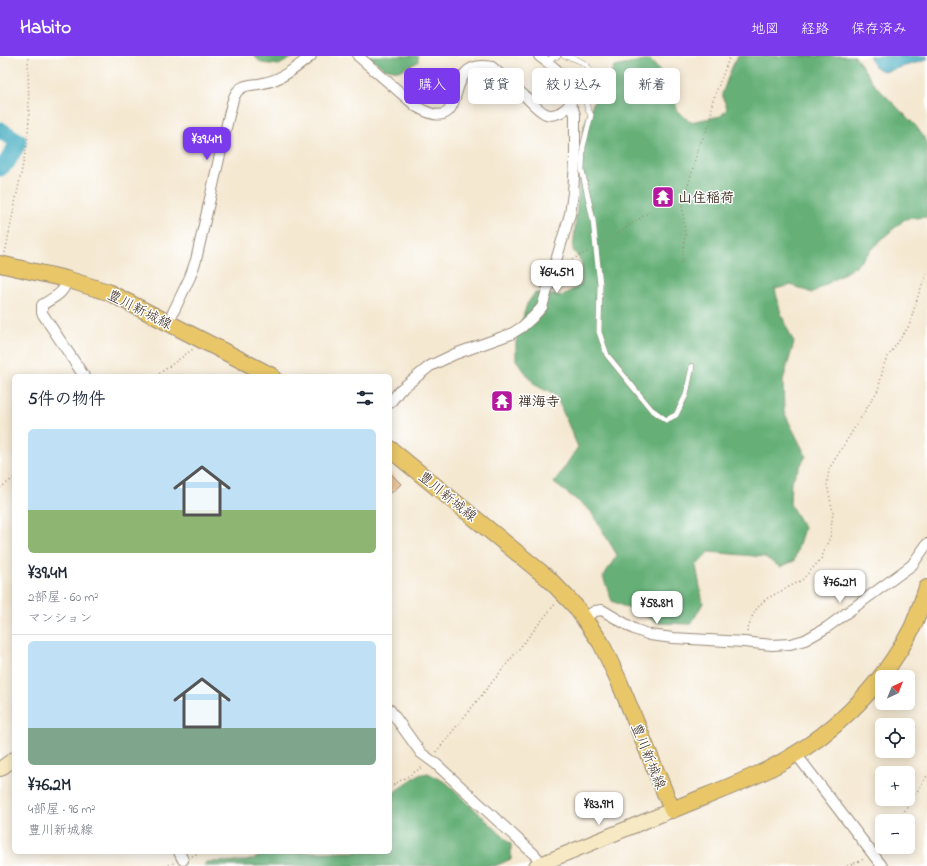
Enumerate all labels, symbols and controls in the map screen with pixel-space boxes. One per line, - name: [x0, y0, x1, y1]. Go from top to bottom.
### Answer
- text: Habito: [20, 15, 71, 42]
- text: 地図: [751, 19, 779, 40]
- text: 経路: [801, 19, 829, 40]
- text: 保存済み: [851, 19, 907, 40]
- chip: 購入: [404, 68, 460, 104]
- chip: 賃貸: [468, 68, 524, 104]
- chip: 絞り込み: [532, 68, 616, 104]
- chip: 新着: [624, 68, 680, 104]
- pin: ¥39.4M: [174, 127, 240, 161]
- text: ¥39.4M: [192, 130, 222, 149]
- temple icon: 山住稲荷: [650, 184, 676, 210]
- place label: 山住稲荷: [678, 188, 734, 209]
- pin: ¥64.5M: [524, 260, 590, 294]
- text: ¥64.5M: [540, 263, 574, 282]
- street label: 豊川新城線: [103, 285, 175, 336]
- text: 5件の物件: [28, 387, 106, 412]
- icon: filters: [354, 387, 376, 409]
- temple icon: 禅海寺: [489, 388, 515, 414]
- place label: 禅海寺: [518, 392, 560, 413]
- icon: home: [166, 455, 238, 527]
- street label: 豊川新城線: [413, 467, 481, 527]
- text: ¥39.4M: [28, 561, 68, 586]
- pin: ¥76.2M: [807, 570, 873, 604]
- text: ¥76.2M: [823, 573, 857, 592]
- text: 2部屋 · 60 m²: [28, 588, 98, 607]
- pin: ¥58.8M: [624, 591, 690, 625]
- text: ¥58.8M: [641, 594, 673, 613]
- text: マンション: [28, 609, 92, 628]
- icon: home: [166, 667, 238, 739]
- north arrow: [875, 670, 915, 710]
- map controls: [875, 670, 915, 854]
- button: locate: [875, 718, 915, 758]
- street label: 豊川新城線: [625, 720, 670, 793]
- button: +: [875, 766, 915, 806]
- text: ¥76.2M: [28, 773, 71, 798]
- pin: ¥83.9M: [566, 792, 632, 826]
- text: ¥83.9M: [584, 795, 614, 814]
- text: 4部屋 · 96 m²: [28, 800, 95, 819]
- button: −: [875, 814, 915, 854]
- text: 豊川新城線: [28, 821, 93, 840]

